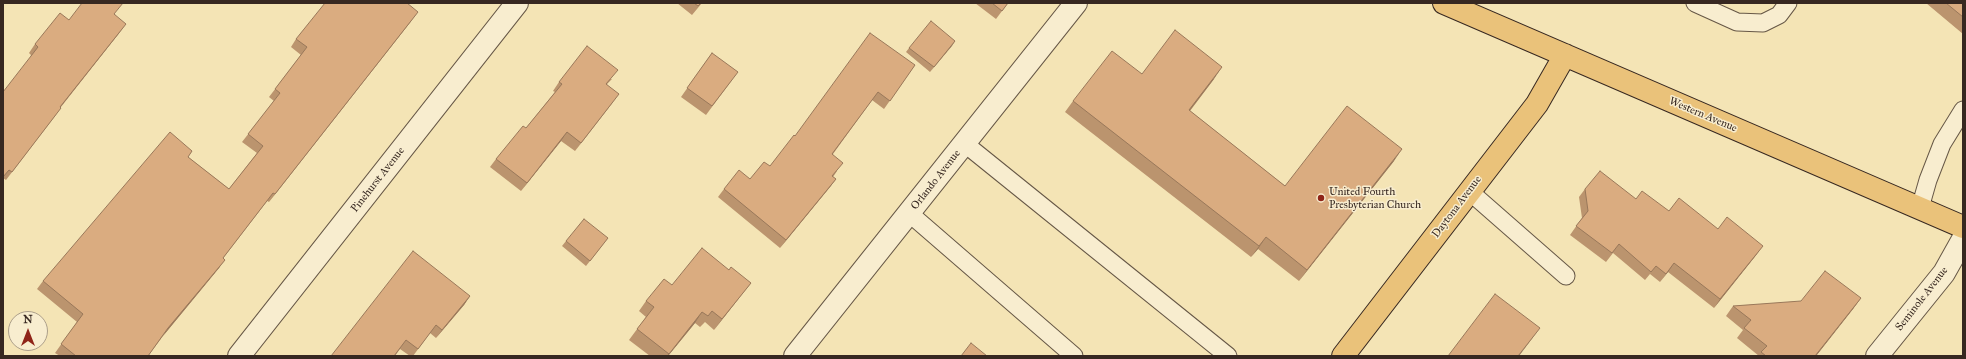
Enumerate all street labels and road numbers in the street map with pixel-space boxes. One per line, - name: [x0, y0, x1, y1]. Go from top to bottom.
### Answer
- street label: Western Avenue: [1667, 95, 1739, 135]
- street label: Pinehurst Avenue: [348, 145, 408, 215]
- street label: Orlando Avenue: [908, 147, 964, 213]
- street label: Daytona Avenue: [1430, 174, 1484, 240]
- street label: Seminole Avenue: [1893, 264, 1951, 334]

